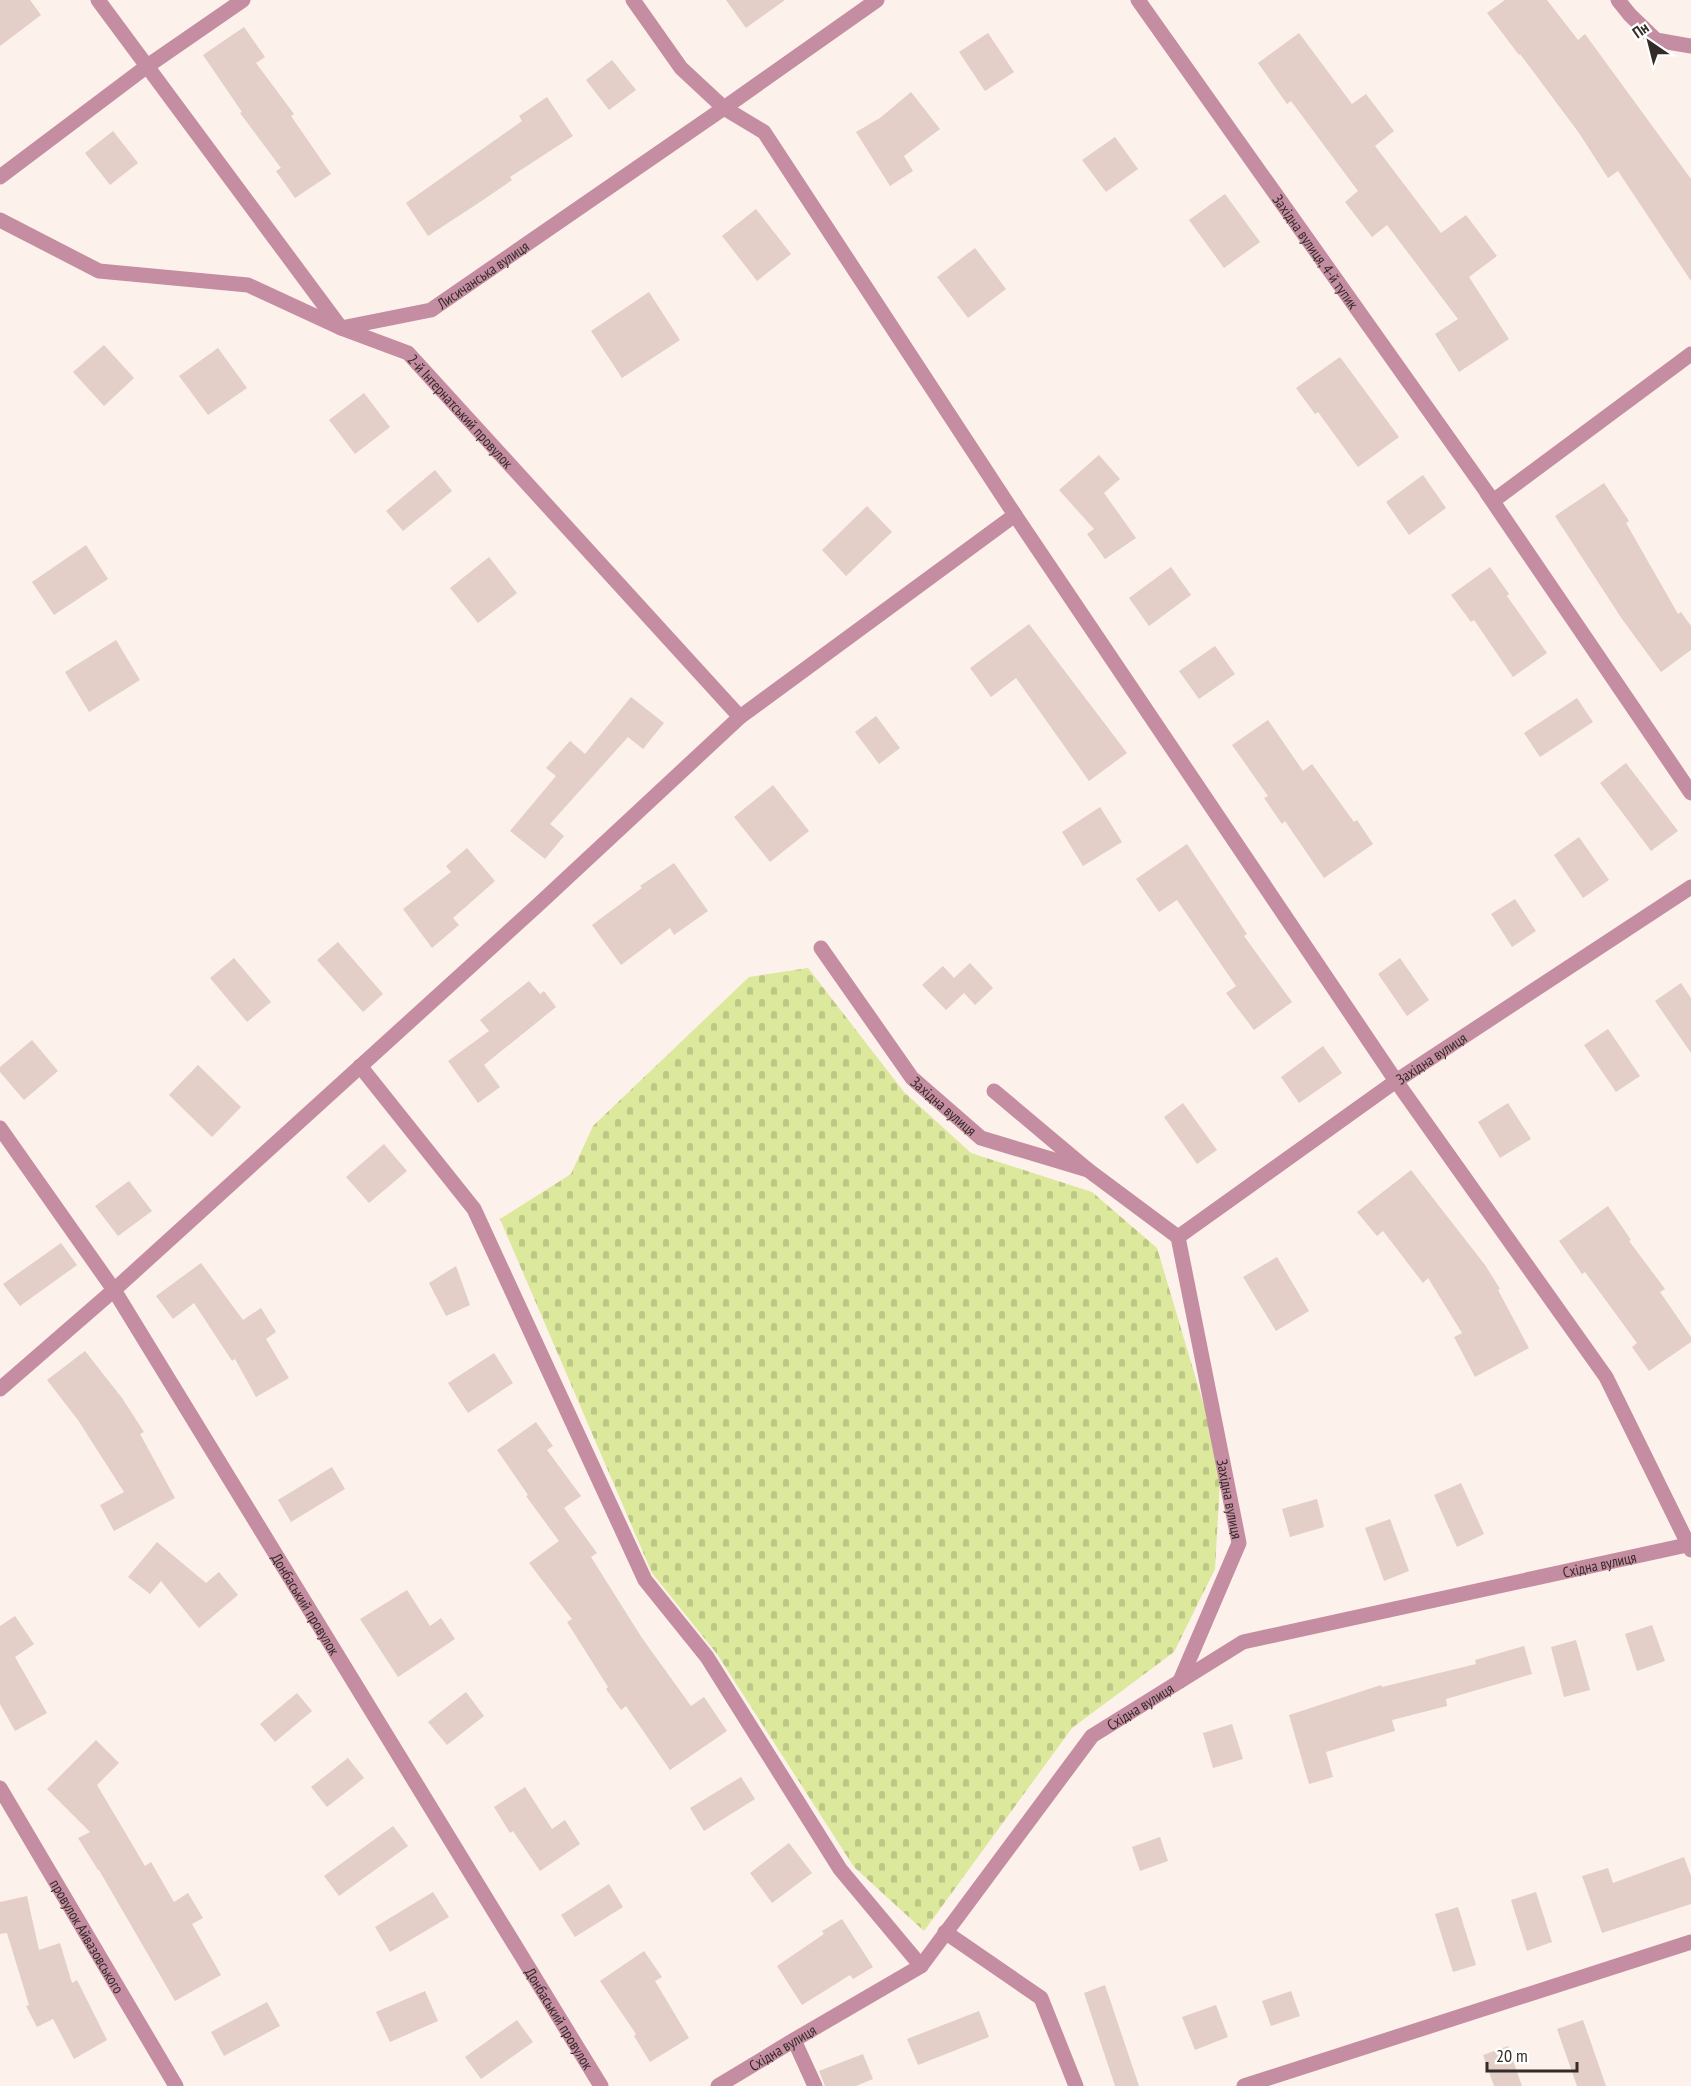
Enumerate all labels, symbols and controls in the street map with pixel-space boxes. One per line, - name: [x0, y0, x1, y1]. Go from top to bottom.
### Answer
- north arrow: [1619, 12, 1679, 72]
- text: Пн: [1628, 17, 1652, 42]
- street label: Західна вулиця, 4-й тупик: [1269, 190, 1363, 313]
- street label: Лисичанська вулиця: [432, 236, 532, 313]
- street label: 2-й Інтернатський провулок: [404, 350, 518, 472]
- street label: Західна вулиця: [1392, 1028, 1470, 1088]
- street label: Західна вулиця: [907, 1072, 981, 1140]
- street label: Західна вулиця: [1213, 1457, 1247, 1541]
- street label: Східна вулиця: [1561, 1547, 1638, 1581]
- street label: Донбаський провулок: [268, 1549, 344, 1658]
- street label: Східна вулиця: [1103, 1678, 1177, 1734]
- street label: провулок Айвазовського: [46, 1875, 129, 1997]
- street label: Донбаський провулок: [521, 1964, 598, 2073]
- street label: Східна вулиця: [745, 2020, 819, 2075]
- scale bar: [1487, 2035, 1577, 2073]
- text: 20 m: [1496, 2044, 1528, 2067]

